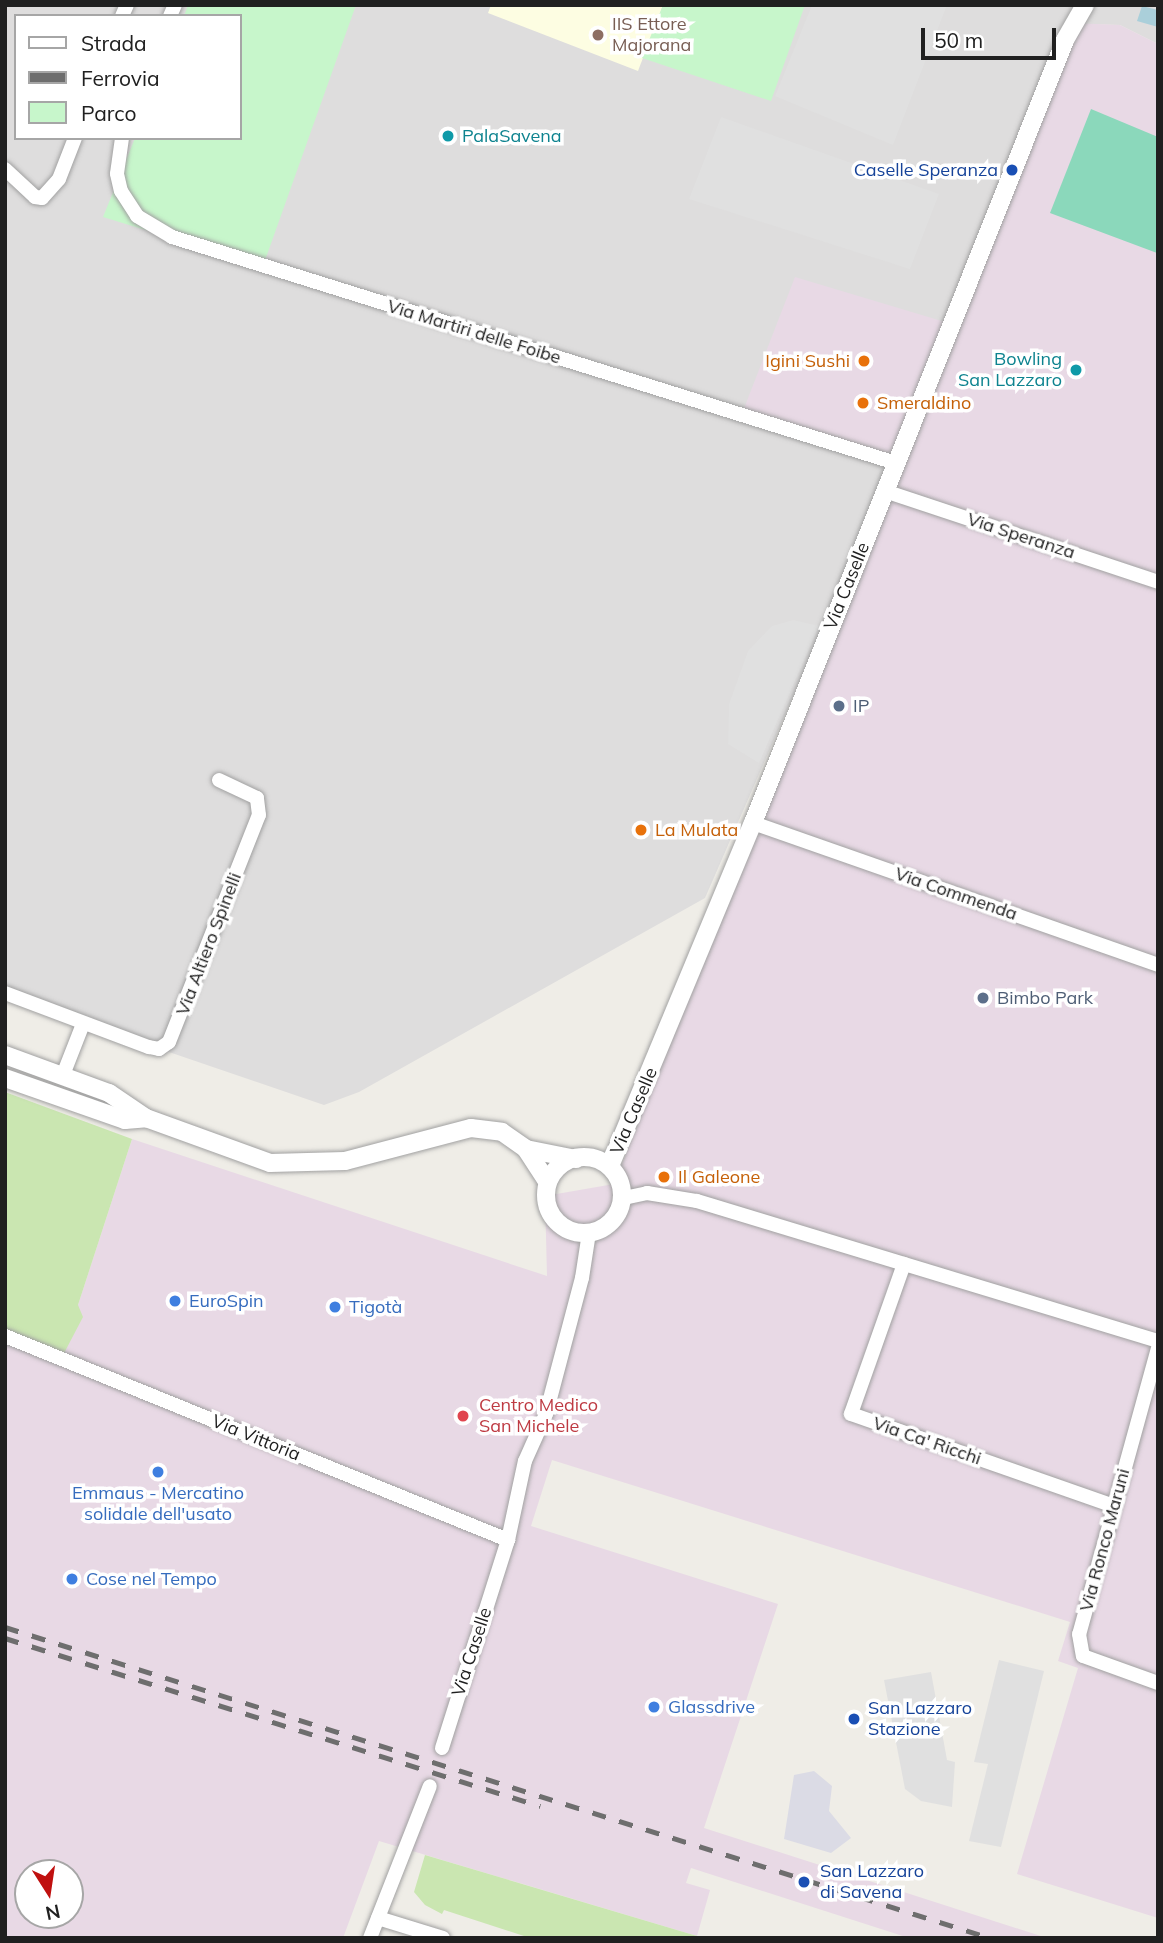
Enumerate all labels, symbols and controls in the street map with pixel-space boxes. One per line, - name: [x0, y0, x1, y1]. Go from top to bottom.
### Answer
- legend: [14, 14, 242, 140]
- place label: IIS Ettore Majorana: [612, 14, 691, 56]
- scale bar: [925, 14, 1060, 58]
- marker: IIS Ettore Majorana: [590, 27, 606, 43]
- text: 50 m: [934, 27, 983, 53]
- text: Strada: [81, 30, 147, 56]
- text: Ferrovia: [81, 65, 160, 91]
- text: Parco: [81, 100, 136, 126]
- place label: PalaSavena: [462, 125, 562, 147]
- marker: PalaSavena: [440, 128, 456, 144]
- place label: Caselle Speranza: [854, 159, 998, 181]
- marker: Caselle Speranza: [1004, 162, 1020, 178]
- street label: Via Martiri delle Foibe: [385, 295, 563, 369]
- place label: Bowling San Lazzaro: [958, 349, 1062, 392]
- place label: Igini Sushi: [765, 350, 850, 372]
- marker: Igini Sushi: [856, 353, 872, 369]
- marker: Bowling San Lazzaro: [1068, 362, 1084, 378]
- place label: Smeraldino: [877, 392, 971, 414]
- marker: Smeraldino: [855, 395, 871, 411]
- street label: Via Speranza: [964, 508, 1078, 564]
- street label: Via Caselle: [820, 539, 874, 633]
- place label: IP: [853, 695, 869, 717]
- marker: IP: [831, 698, 847, 714]
- place label: La Mulata: [655, 819, 738, 841]
- marker: La Mulata: [633, 822, 649, 838]
- street label: Via Commenda: [892, 863, 1020, 925]
- street label: Via Altiero Spinelli: [172, 870, 246, 1018]
- place label: Bimbo Park: [997, 987, 1093, 1009]
- marker: Bimbo Park: [975, 990, 991, 1006]
- street label: Via Caselle: [606, 1064, 662, 1158]
- place label: Il Galeone: [678, 1166, 760, 1188]
- marker: Il Galeone: [656, 1169, 672, 1185]
- place label: EuroSpin: [189, 1290, 264, 1312]
- marker: EuroSpin: [167, 1293, 183, 1309]
- place label: Tigotà: [349, 1296, 402, 1318]
- marker: Tigotà: [327, 1299, 343, 1315]
- place label: Centro Medico San Michele: [479, 1395, 598, 1438]
- marker: Centro Medico San Michele: [453, 1406, 473, 1426]
- street label: Via Vittoria: [209, 1410, 303, 1466]
- street label: Via Ca' Ricchi: [870, 1412, 984, 1470]
- marker: Emmaus - Mercatino solidale dell'usato: [150, 1464, 166, 1480]
- street label: Via Ronco Maruni: [1076, 1466, 1134, 1614]
- place label: Emmaus - Mercatino solidale dell'usato: [72, 1483, 244, 1526]
- place label: Cose nel Tempo: [86, 1568, 217, 1590]
- marker: Cose nel Tempo: [64, 1571, 80, 1587]
- street label: Via Caselle: [447, 1605, 497, 1699]
- place label: Glassdrive: [668, 1696, 755, 1718]
- place label: San Lazzaro Stazione: [868, 1698, 972, 1740]
- marker: Glassdrive: [646, 1699, 662, 1715]
- marker: San Lazzaro Stazione: [846, 1711, 862, 1727]
- north arrow: [14, 1859, 84, 1929]
- place label: San Lazzaro di Savena: [820, 1861, 924, 1904]
- marker: San Lazzaro di Savena: [794, 1872, 814, 1892]
- text: N: [43, 1899, 62, 1926]

